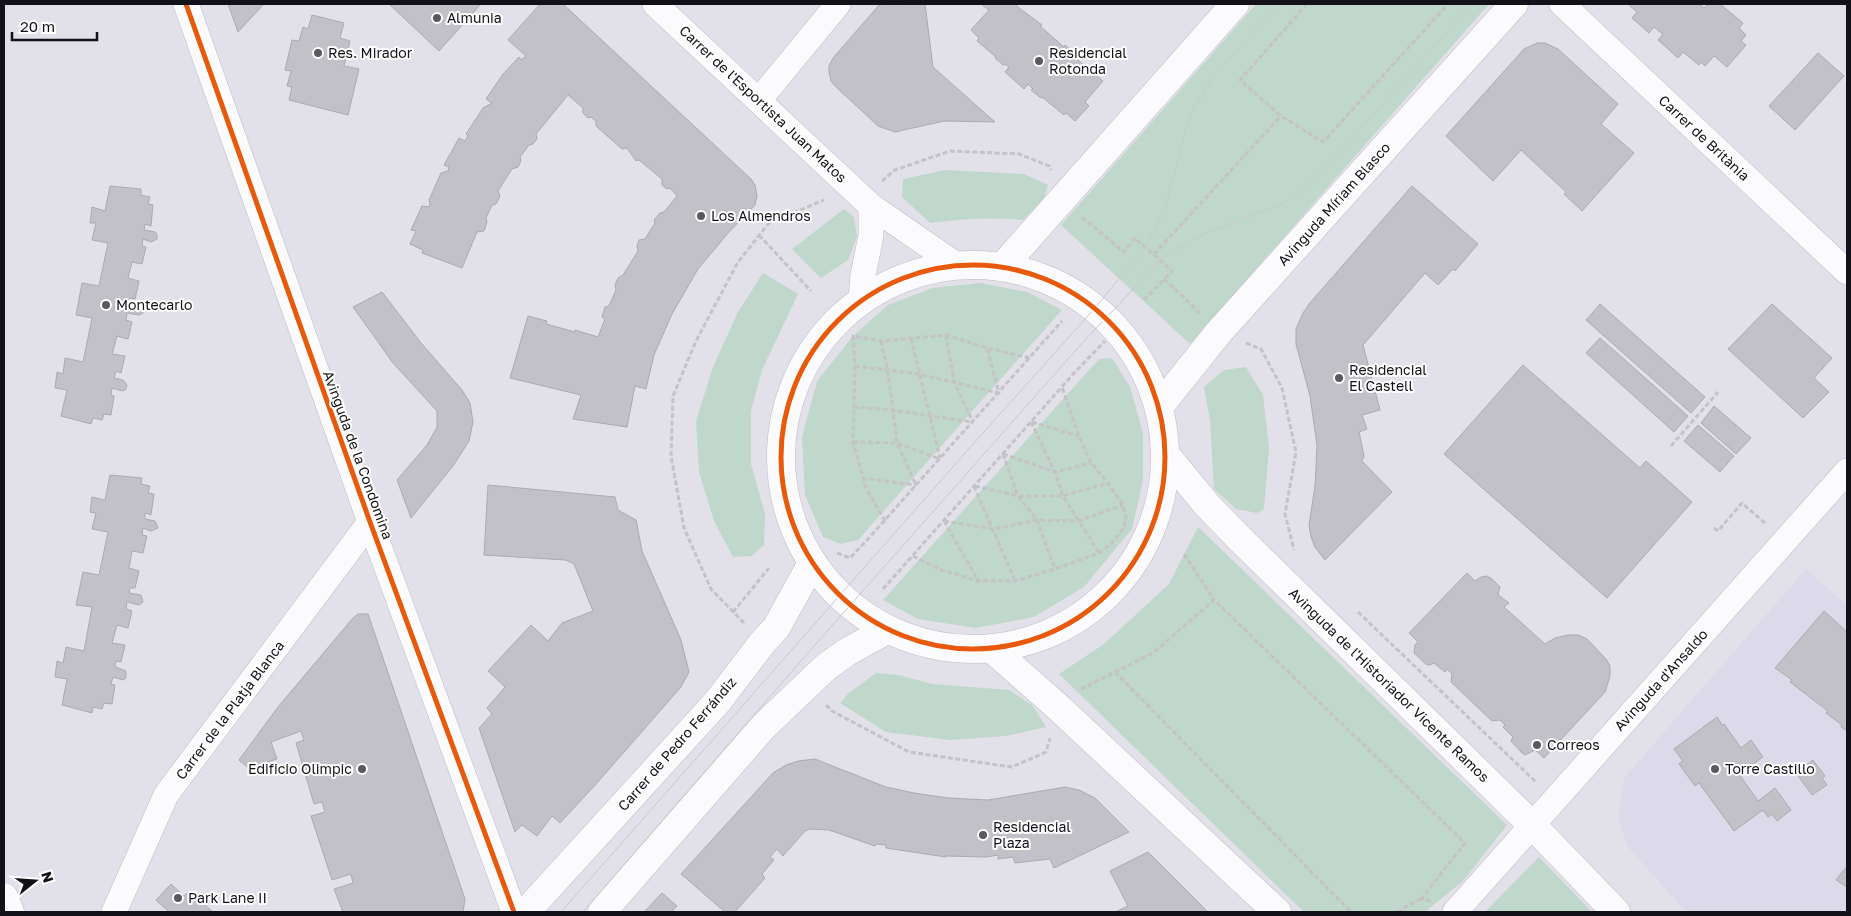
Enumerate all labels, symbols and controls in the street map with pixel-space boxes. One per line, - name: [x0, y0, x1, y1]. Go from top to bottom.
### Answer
- place label: Almunia: [447, 9, 502, 26]
- scale bar: [12, 10, 98, 42]
- marker: Almunia: [431, 12, 443, 24]
- text: 20 m: [20, 17, 55, 35]
- street label: Carrer de l'Esportista Juan Matos: [676, 22, 851, 186]
- place label: Res. Mirador: [328, 44, 413, 61]
- place label: Residencial Rotonda: [1049, 44, 1127, 77]
- marker: Res. Mirador: [312, 47, 324, 59]
- marker: Residencial Rotonda: [1033, 55, 1045, 67]
- street label: Carrer de Britània: [1655, 91, 1753, 184]
- street label: Avinguda Míriam Blasco: [1274, 139, 1393, 269]
- place label: Los Almendros: [711, 207, 811, 224]
- marker: Los Almendros: [695, 210, 707, 222]
- place label: Montecarlo: [116, 296, 192, 313]
- marker: Montecarlo: [100, 299, 112, 311]
- place label: Residencial El Castell: [1349, 361, 1427, 394]
- street label: Avinguda de la Condomina: [320, 368, 397, 541]
- marker: Residencial El Castell: [1333, 372, 1345, 384]
- street label: Avinguda de l'Historiador Vicente Ramos: [1286, 584, 1493, 785]
- street label: Avinguda d'Ansaldo: [1610, 625, 1711, 734]
- street label: Carrer de la Platja Blanca: [172, 637, 287, 783]
- street label: Carrer de Pedro Ferrándiz: [614, 673, 739, 814]
- place label: Correos: [1547, 736, 1600, 753]
- marker: Correos: [1531, 739, 1543, 751]
- place label: Edificio Olimpic: [248, 760, 352, 777]
- place label: Torre Castillo: [1725, 760, 1815, 777]
- marker: Edificio Olimpic: [356, 763, 368, 775]
- marker: Torre Castillo: [1709, 763, 1721, 775]
- place label: Residencial Plaza: [993, 818, 1071, 851]
- marker: Residencial Plaza: [977, 829, 989, 841]
- north arrow: [10, 856, 60, 906]
- text: N: [38, 869, 58, 885]
- place label: Park Lane II: [188, 889, 267, 906]
- marker: Park Lane II: [172, 892, 184, 904]

